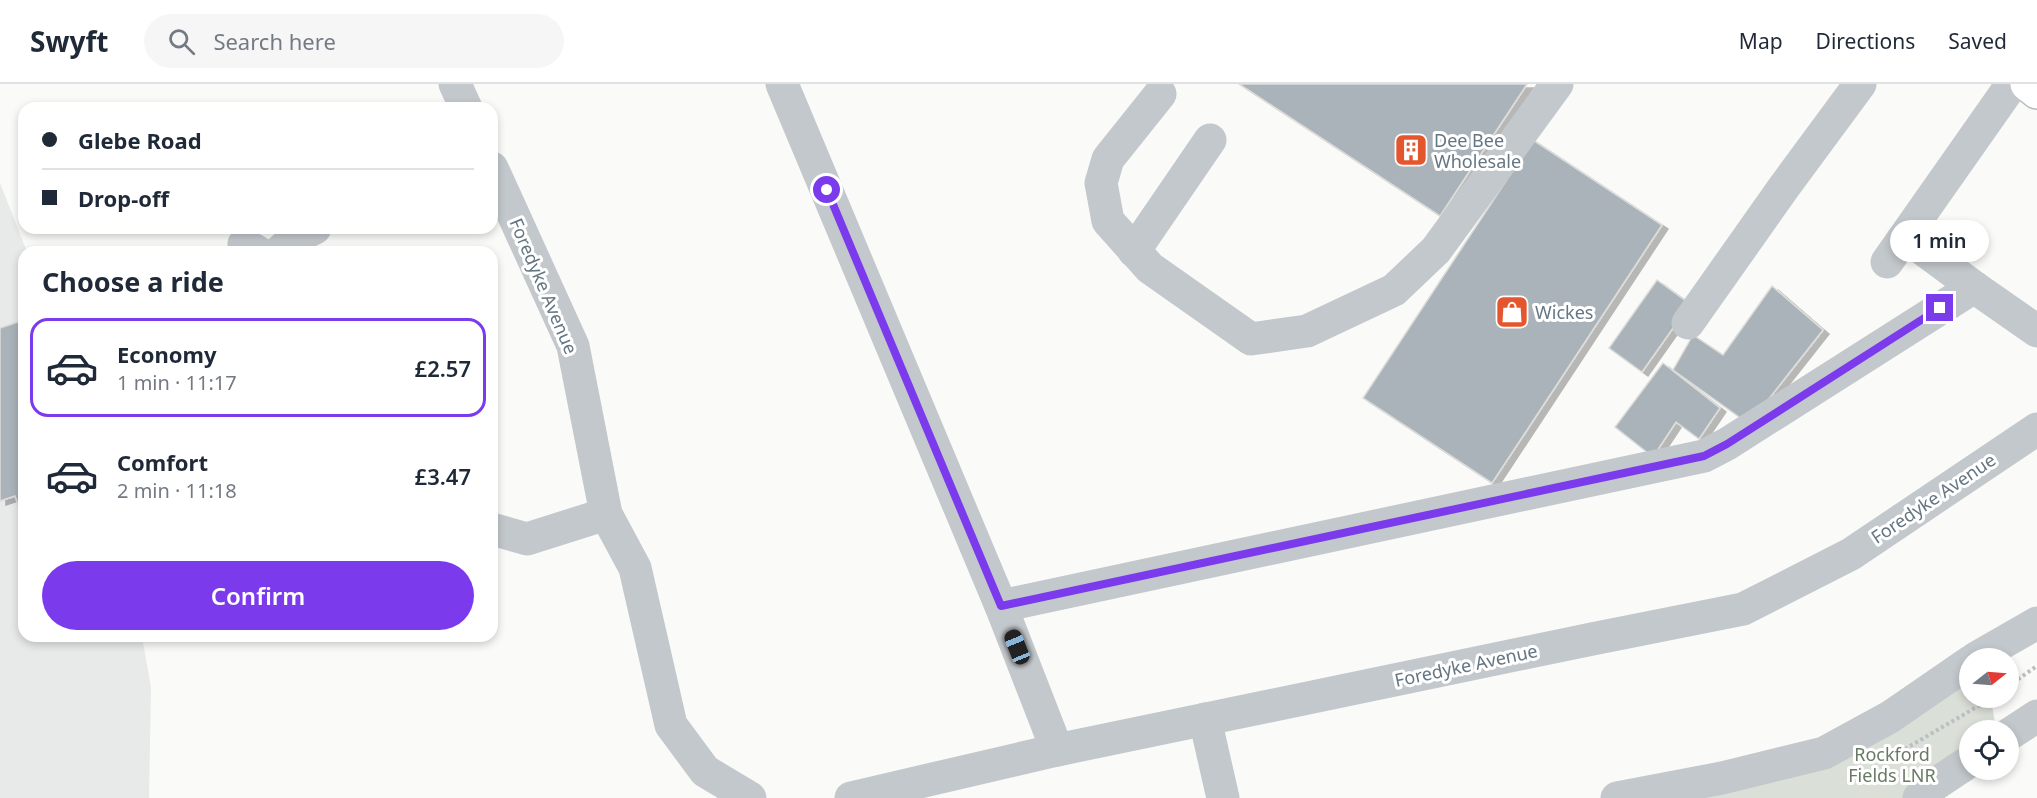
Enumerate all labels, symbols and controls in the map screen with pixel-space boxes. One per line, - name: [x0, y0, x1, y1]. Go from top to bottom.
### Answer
- search box: [144, 14, 564, 68]
- text: Swyft: [30, 22, 108, 60]
- icon: search: [165, 25, 198, 58]
- text: Search here: [213, 26, 336, 56]
- text: Map: [1739, 27, 1783, 55]
- text: Directions: [1816, 27, 1915, 55]
- text: Saved: [1948, 27, 2007, 55]
- text: Glebe Road: [78, 125, 202, 155]
- place label: Dee Bee Wholesale: [1434, 128, 1521, 173]
- building icon: Dee Bee Wholesale: [1393, 132, 1429, 168]
- route start: [813, 176, 840, 203]
- text: Drop-off: [78, 183, 169, 213]
- street label: Foredyke Avenue: [505, 214, 583, 358]
- callout: 1 min: [1890, 221, 1990, 263]
- text: 1 min: [1912, 227, 1967, 254]
- text: Choose a ride: [42, 263, 224, 300]
- shop icon: Wickes: [1494, 294, 1530, 330]
- route end: [1926, 294, 1953, 321]
- place label: Wickes: [1535, 300, 1593, 324]
- text: Economy: [117, 339, 216, 369]
- icon: car: [45, 341, 99, 395]
- text: £2.57: [415, 353, 471, 383]
- text: 1 min · 11:17: [117, 369, 237, 396]
- text: Comfort: [117, 447, 208, 477]
- street label: Foredyke Avenue: [1866, 447, 2000, 549]
- icon: car: [45, 449, 99, 503]
- text: £3.47: [415, 461, 471, 491]
- text: 2 min · 11:18: [117, 477, 237, 504]
- button: Confirm: [42, 561, 474, 630]
- car: [1002, 627, 1032, 667]
- street label: Foredyke Avenue: [1392, 638, 1540, 692]
- north arrow: [1959, 648, 2019, 708]
- map controls: [1959, 648, 2019, 780]
- button: locate: [1959, 720, 2019, 780]
- park label: Rockford Fields LNR: [1848, 742, 1936, 787]

